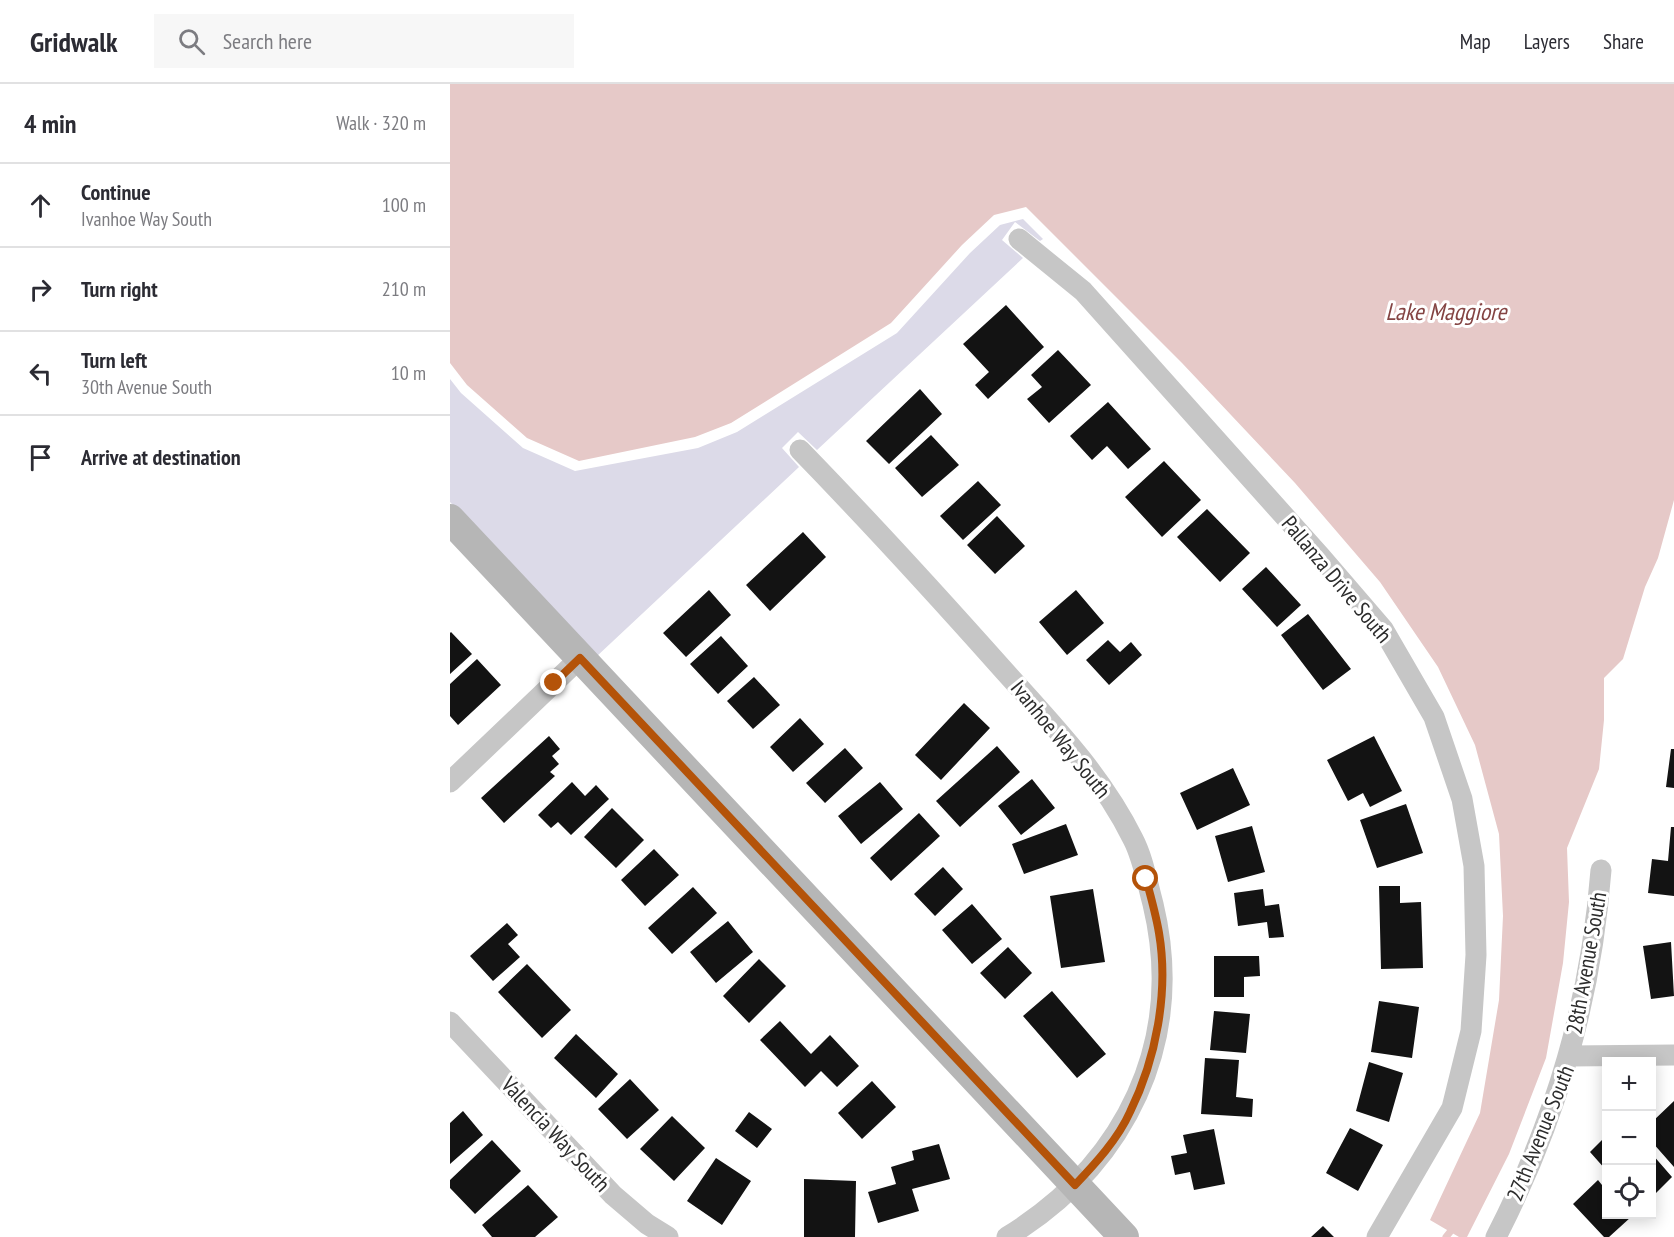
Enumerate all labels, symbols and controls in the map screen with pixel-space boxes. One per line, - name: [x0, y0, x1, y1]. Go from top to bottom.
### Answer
- search box: [154, 14, 574, 68]
- text: Gridwalk: [30, 23, 118, 60]
- icon: search: [175, 25, 208, 58]
- text: Search here: [223, 27, 312, 55]
- text: Map: [1460, 28, 1491, 55]
- text: Layers: [1524, 28, 1570, 55]
- text: Share: [1603, 28, 1644, 55]
- text: 4 min: [24, 107, 77, 140]
- text: Walk · 320 m: [336, 110, 426, 136]
- text: Continue: [81, 178, 151, 206]
- icon: ahead: [24, 189, 57, 222]
- text: 100 m: [382, 192, 426, 218]
- text: Ivanhoe Way South: [81, 206, 212, 232]
- icon: right: [24, 273, 57, 306]
- text: Turn right: [81, 275, 158, 303]
- text: 210 m: [382, 276, 426, 302]
- water label: Lake Maggiore: [1386, 296, 1509, 327]
- text: Turn left: [81, 346, 147, 374]
- icon: left: [24, 357, 57, 390]
- text: 10 m: [391, 360, 426, 386]
- text: 30th Avenue South: [81, 374, 212, 400]
- icon: arrive: [24, 441, 57, 474]
- text: Arrive at destination: [81, 443, 241, 471]
- street label: Pallanza Drive South: [1276, 510, 1398, 648]
- route end: [540, 669, 566, 695]
- street label: Ivanhoe Way South: [1005, 674, 1117, 804]
- route start: [1132, 865, 1158, 891]
- street label: 28th Avenue South: [1560, 890, 1612, 1036]
- map controls: [1602, 1057, 1656, 1219]
- button: +: [1602, 1057, 1656, 1111]
- street label: 27th Avenue South: [1500, 1061, 1580, 1205]
- street label: Valencia Way South: [495, 1070, 616, 1197]
- button: −: [1602, 1111, 1656, 1165]
- button: locate: [1602, 1165, 1656, 1219]

